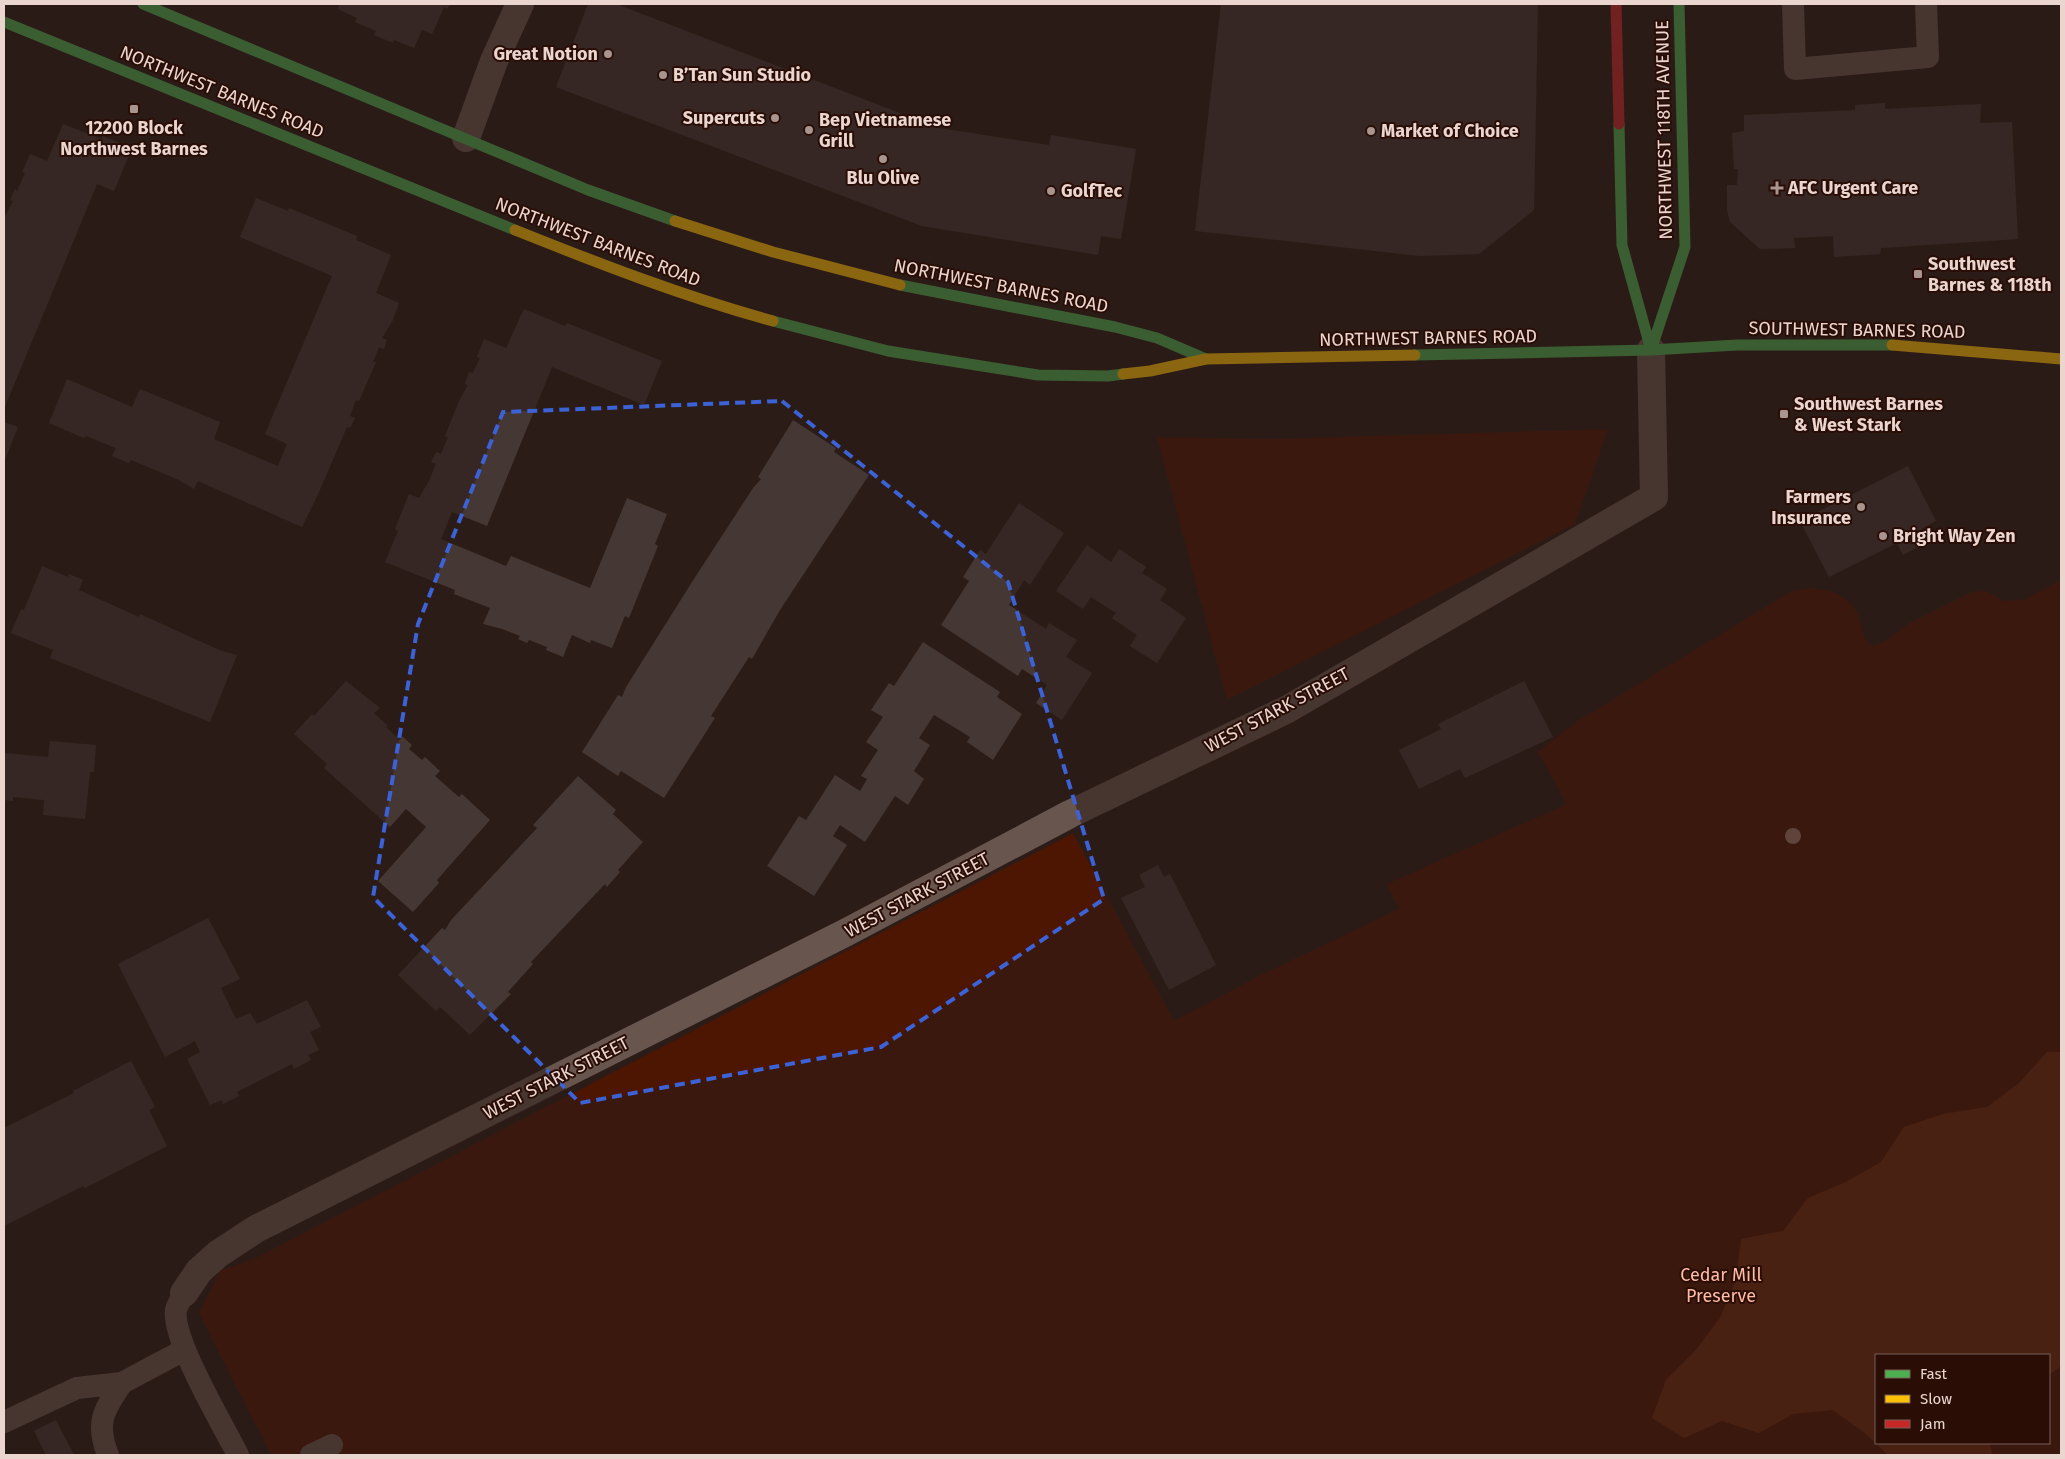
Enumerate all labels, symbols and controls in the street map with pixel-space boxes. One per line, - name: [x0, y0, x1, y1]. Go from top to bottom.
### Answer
- street label: NORTHWEST 118TH AVENUE: [1651, 20, 1677, 240]
- street label: NORTHWEST BARNES ROAD: [117, 41, 327, 143]
- place label: Great Notion: [494, 43, 598, 65]
- marker: Great Notion: [602, 48, 614, 60]
- place label: B’Tan Sun Studio: [673, 64, 811, 86]
- marker: B’Tan Sun Studio: [657, 69, 669, 81]
- marker: 12200 Block Northwest Barnes: [128, 103, 140, 115]
- place label: Supercuts: [683, 107, 765, 129]
- place label: Bep Vietnamese Grill: [819, 109, 951, 152]
- marker: Supercuts: [769, 112, 781, 124]
- place label: 12200 Block Northwest Barnes: [60, 117, 208, 160]
- place label: Market of Choice: [1381, 120, 1519, 142]
- marker: Bep Vietnamese Grill: [803, 124, 815, 136]
- marker: Market of Choice: [1365, 125, 1377, 137]
- marker: Blu Olive: [877, 153, 889, 165]
- place label: Blu Olive: [847, 167, 920, 189]
- place label: AFC Urgent Care: [1787, 177, 1918, 199]
- place label: GolfTec: [1061, 180, 1123, 202]
- marker: AFC Urgent Care: [1770, 181, 1784, 195]
- marker: GolfTec: [1045, 185, 1057, 197]
- street label: NORTHWEST BARNES ROAD: [492, 193, 704, 291]
- place label: Southwest Barnes & 118th: [1928, 253, 2052, 296]
- street label: NORTHWEST BARNES ROAD: [892, 254, 1110, 318]
- marker: Southwest Barnes & 118th: [1912, 268, 1924, 280]
- street label: SOUTHWEST BARNES ROAD: [1748, 317, 1966, 343]
- street label: NORTHWEST BARNES ROAD: [1319, 325, 1537, 351]
- place label: Southwest Barnes & West Stark: [1794, 393, 1943, 436]
- marker: Southwest Barnes & West Stark: [1778, 408, 1790, 420]
- place label: Farmers Insurance: [1771, 486, 1851, 529]
- marker: Farmers Insurance: [1855, 501, 1867, 513]
- place label: Bright Way Zen: [1893, 525, 2016, 547]
- marker: Bright Way Zen: [1877, 530, 1889, 542]
- street label: WEST STARK STREET: [1201, 662, 1354, 757]
- street label: WEST STARK STREET: [841, 847, 994, 942]
- street label: WEST STARK STREET: [480, 1031, 633, 1124]
- park label: Cedar Mill Preserve: [1680, 1264, 1762, 1307]
- legend: [1875, 1354, 2050, 1444]
- text: Fast: [1920, 1365, 1947, 1383]
- text: Slow: [1920, 1390, 1952, 1408]
- text: Jam: [1920, 1415, 1946, 1433]

